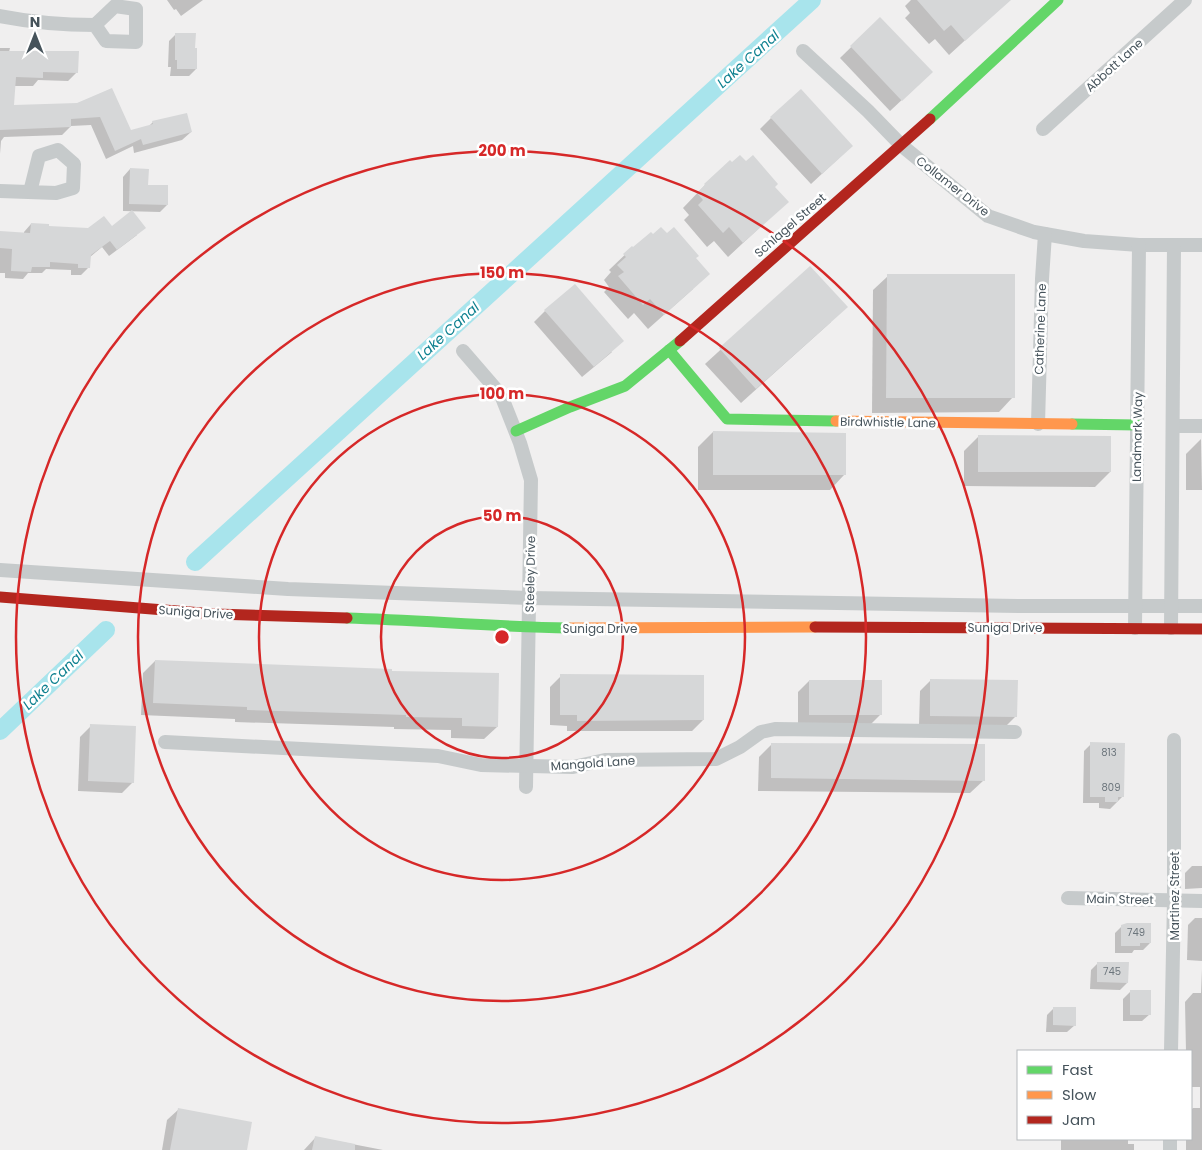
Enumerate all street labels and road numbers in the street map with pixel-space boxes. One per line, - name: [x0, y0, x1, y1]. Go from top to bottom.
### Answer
- street label: Abbott Lane: [1081, 34, 1147, 96]
- street label: Collamer Drive: [913, 152, 993, 220]
- street label: Schlagel Street: [750, 189, 830, 261]
- street label: Catherine Lane: [1030, 283, 1050, 375]
- street label: Landmark Way: [1128, 392, 1146, 482]
- street label: Birdwhistle Lane: [840, 413, 936, 431]
- street label: Steeley Drive: [521, 535, 539, 613]
- street label: Suniga Drive: [158, 601, 234, 623]
- street label: Suniga Drive: [968, 619, 1042, 636]
- street label: Suniga Drive: [563, 620, 637, 637]
- street label: Mangold Lane: [550, 752, 636, 774]
- street label: Martinez Street: [1166, 851, 1183, 941]
- street label: Main Street: [1086, 890, 1154, 908]

